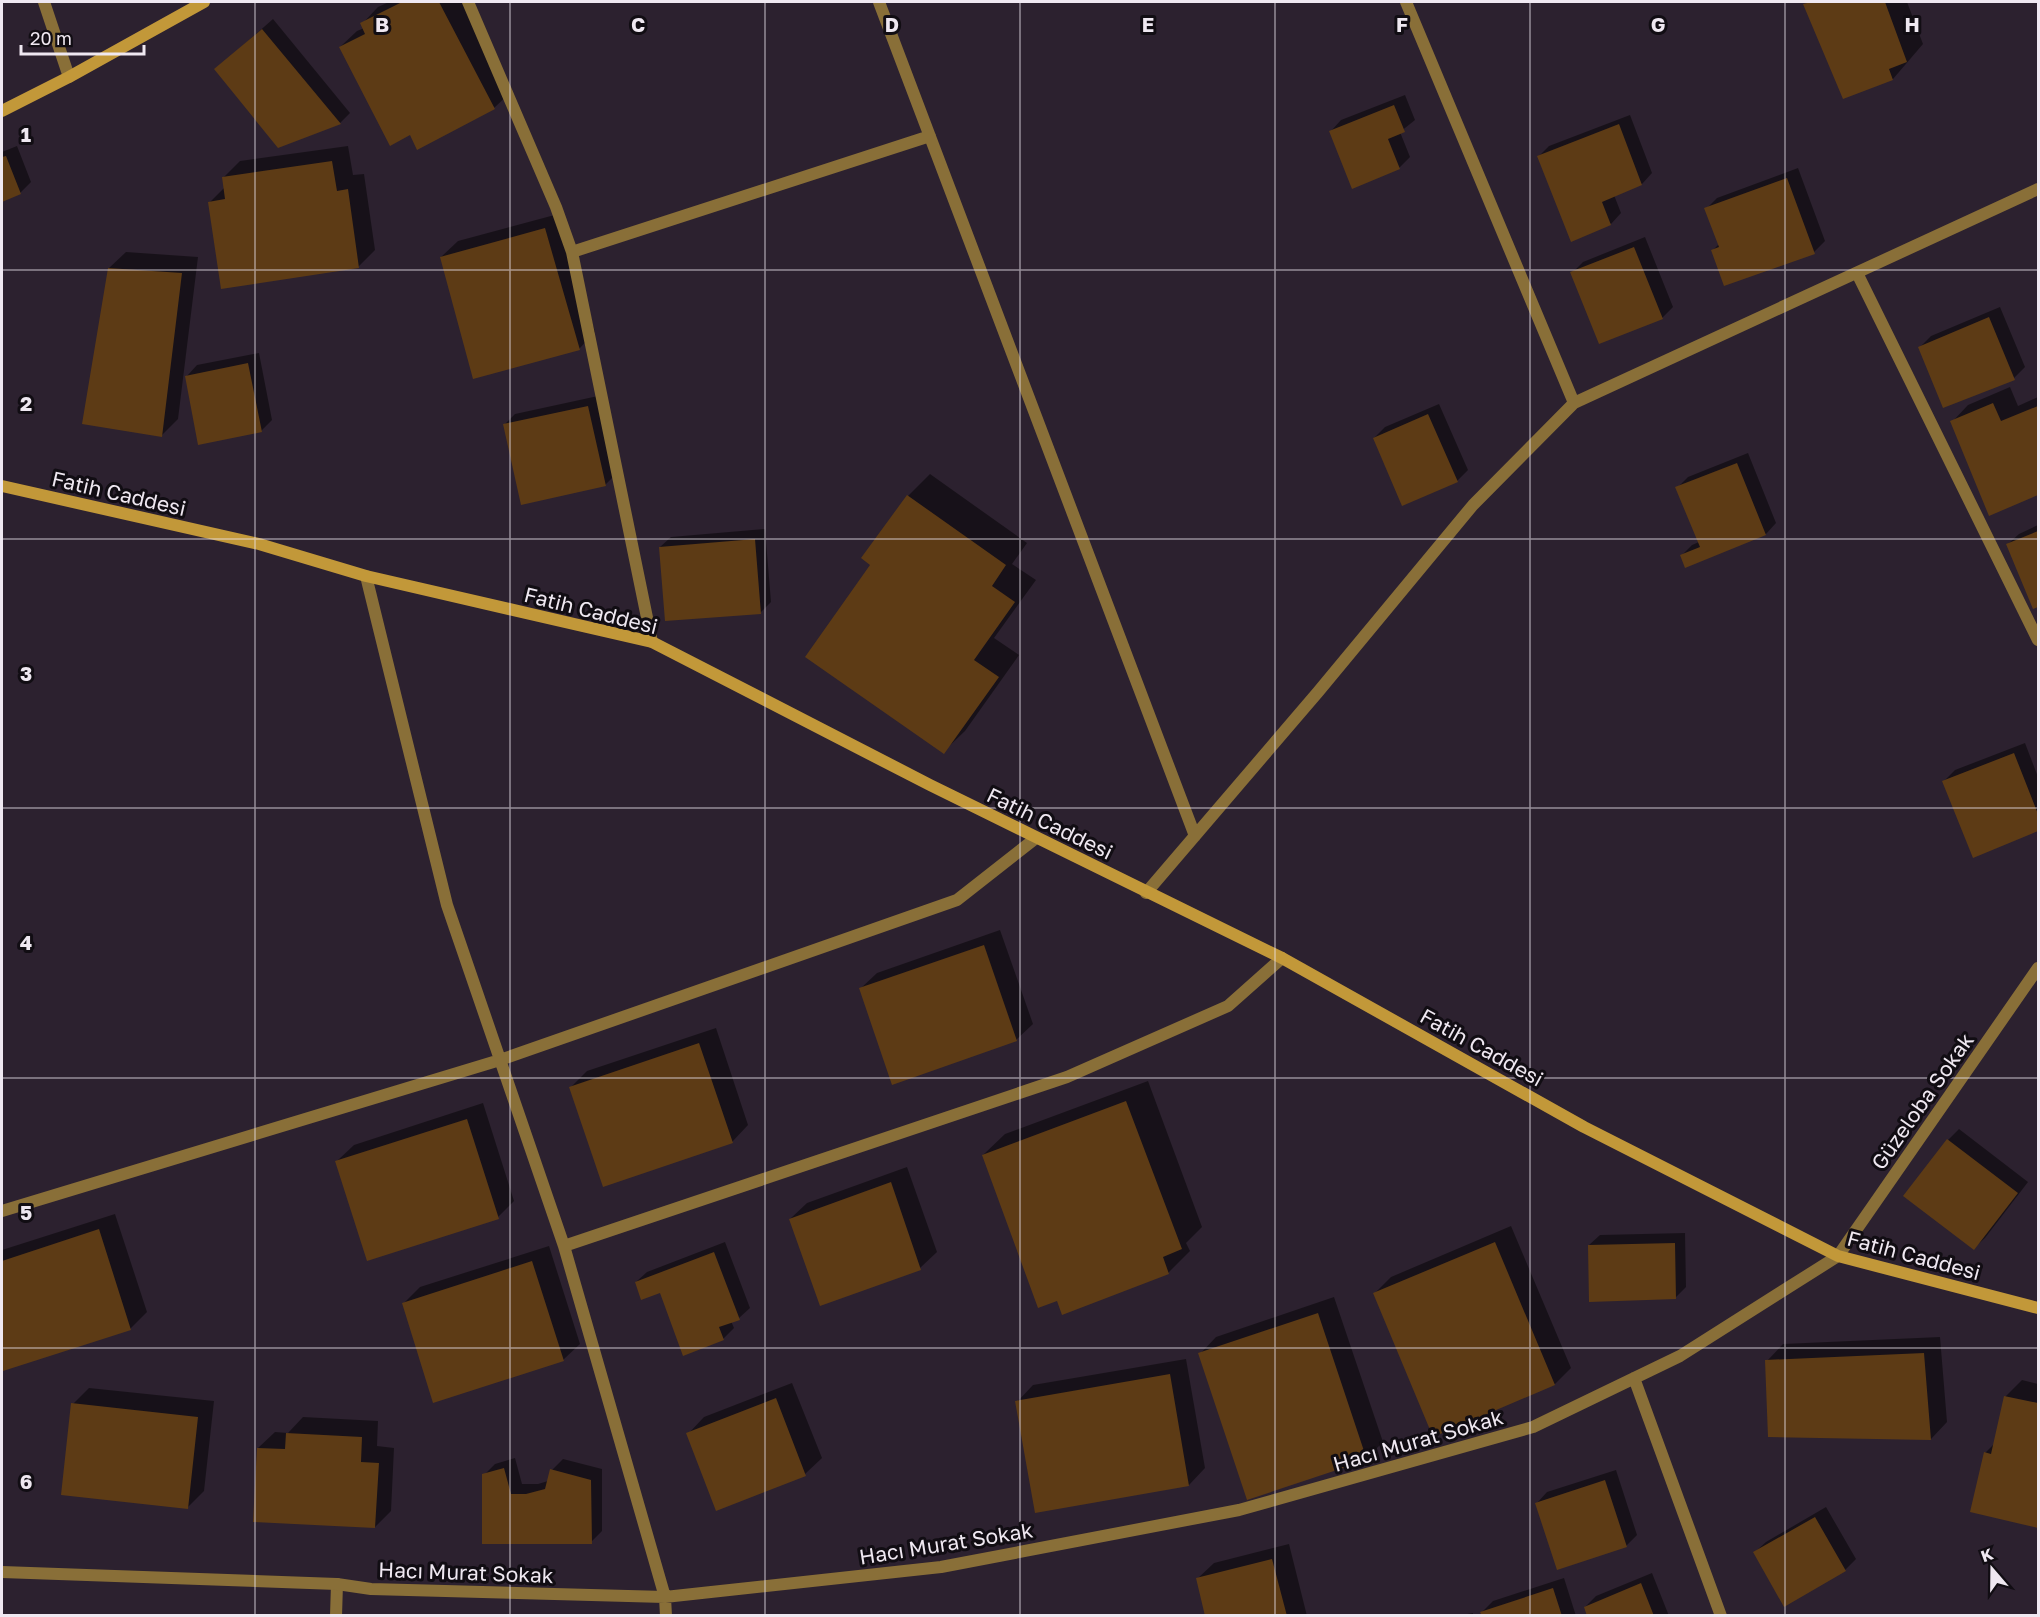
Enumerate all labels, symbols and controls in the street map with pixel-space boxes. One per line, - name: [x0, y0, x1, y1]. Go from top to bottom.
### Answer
- text: B: [375, 12, 389, 36]
- text: C: [631, 12, 645, 36]
- text: D: [885, 12, 899, 36]
- text: E: [1142, 12, 1154, 36]
- text: F: [1396, 12, 1408, 36]
- text: G: [1651, 12, 1665, 36]
- text: H: [1904, 12, 1920, 36]
- scale bar: [21, 18, 144, 56]
- text: 20 m: [30, 27, 72, 49]
- text: 1: [21, 122, 31, 146]
- text: 2: [20, 391, 32, 415]
- street label: Fatih Caddesi: [49, 465, 189, 521]
- street label: Fatih Caddesi: [521, 581, 661, 639]
- text: 3: [20, 661, 32, 685]
- street label: Fatih Caddesi: [983, 781, 1117, 865]
- text: 4: [20, 930, 32, 954]
- street label: Fatih Caddesi: [1416, 1002, 1548, 1092]
- street label: Güzeloba Sokak: [1865, 1028, 1979, 1174]
- text: 5: [20, 1200, 32, 1224]
- street label: Fatih Caddesi: [1845, 1225, 1983, 1285]
- street label: Hacı Murat Sokak: [1330, 1403, 1506, 1477]
- text: 6: [20, 1469, 32, 1493]
- street label: Hacı Murat Sokak: [857, 1516, 1035, 1570]
- north arrow: [1962, 1539, 2022, 1599]
- text: K: [1978, 1543, 1996, 1566]
- street label: Hacı Murat Sokak: [378, 1556, 554, 1588]

